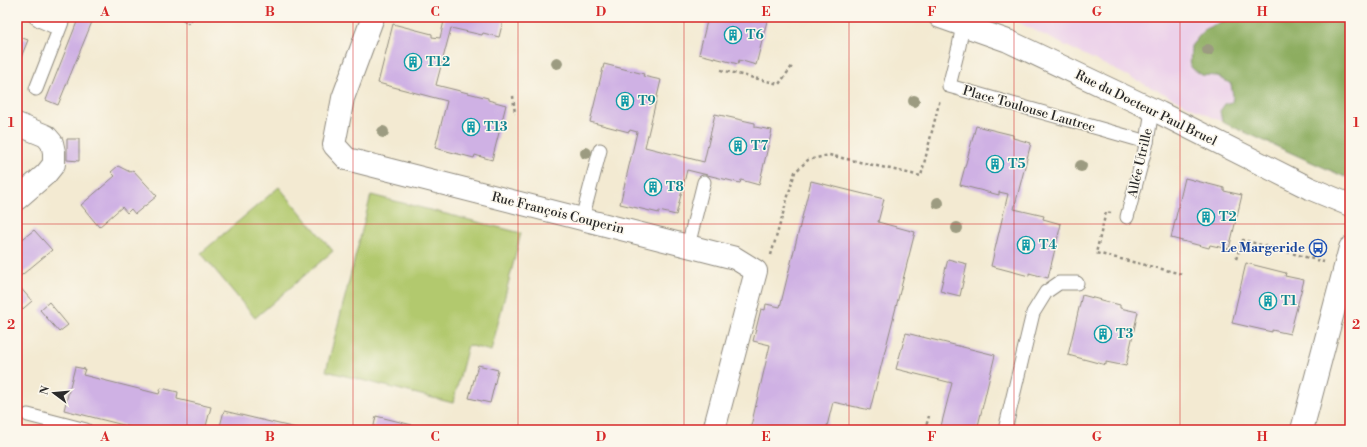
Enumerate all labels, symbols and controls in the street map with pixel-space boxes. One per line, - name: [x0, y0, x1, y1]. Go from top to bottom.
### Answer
- text: A: [99, 4, 110, 20]
- text: B: [265, 4, 275, 20]
- text: C: [430, 4, 440, 20]
- text: D: [596, 4, 606, 20]
- text: E: [761, 4, 771, 20]
- text: F: [927, 4, 937, 20]
- text: G: [1092, 4, 1103, 20]
- text: H: [1257, 4, 1268, 20]
- building icon: T6: [723, 25, 743, 45]
- place label: T6: [746, 27, 764, 43]
- building icon: T12: [403, 52, 423, 72]
- place label: T12: [426, 54, 450, 70]
- street label: Rue du Docteur Paul Bruel: [1073, 67, 1220, 149]
- street label: Place Toulouse Lautrec: [961, 82, 1098, 136]
- building icon: T9: [615, 91, 635, 111]
- place label: T9: [638, 93, 656, 109]
- text: 1: [8, 115, 15, 131]
- text: 1: [1353, 115, 1360, 131]
- building icon: T13: [461, 117, 481, 137]
- place label: T13: [484, 119, 508, 135]
- street label: Allée Utrille: [1124, 126, 1156, 200]
- building icon: T7: [728, 136, 748, 156]
- place label: T7: [751, 138, 768, 154]
- building icon: T5: [985, 154, 1005, 174]
- place label: T5: [1008, 156, 1025, 172]
- building icon: T8: [643, 177, 663, 197]
- place label: T8: [666, 179, 684, 195]
- street label: Rue François Couperin: [490, 189, 626, 237]
- building icon: T2: [1196, 207, 1216, 227]
- place label: T2: [1219, 209, 1237, 225]
- building icon: T4: [1016, 235, 1036, 255]
- place label: T4: [1039, 237, 1057, 253]
- bus stop icon: Le Margeride: [1308, 238, 1328, 258]
- place label: Le Margeride: [1221, 240, 1305, 256]
- building icon: T1: [1258, 291, 1278, 311]
- place label: T1: [1281, 293, 1297, 309]
- text: 2: [7, 317, 15, 333]
- text: 2: [1352, 317, 1360, 333]
- building icon: T3: [1093, 324, 1113, 344]
- place label: T3: [1116, 326, 1133, 342]
- north arrow: [34, 373, 74, 413]
- text: N: [37, 384, 53, 397]
- text: A: [99, 429, 110, 445]
- text: B: [265, 429, 275, 445]
- text: C: [430, 429, 440, 445]
- text: D: [596, 429, 606, 445]
- text: E: [761, 429, 771, 445]
- text: F: [927, 429, 937, 445]
- text: G: [1092, 429, 1103, 445]
- text: H: [1257, 429, 1268, 445]

